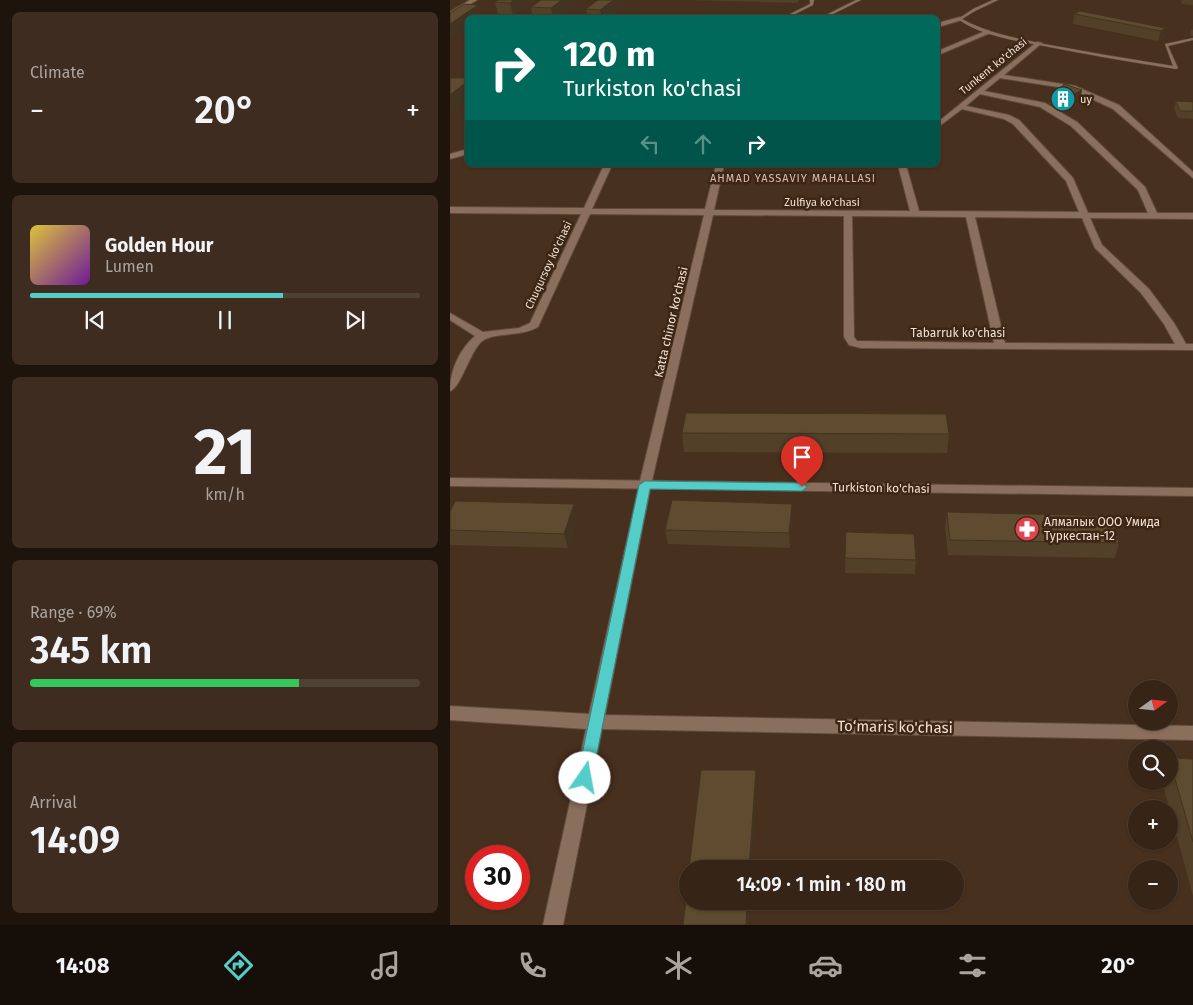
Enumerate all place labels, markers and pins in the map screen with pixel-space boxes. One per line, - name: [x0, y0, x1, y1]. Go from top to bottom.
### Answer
- building icon: uy: [1050, 86, 1076, 112]
- place label: uy: [1080, 93, 1092, 106]
- pin: [781, 436, 823, 487]
- place label: Алмалык ООО Умида Туркестан-12: [1044, 515, 1160, 543]
- pharmacy icon: Алмалык ООО Умида Туркестан-12: [1014, 516, 1040, 542]

